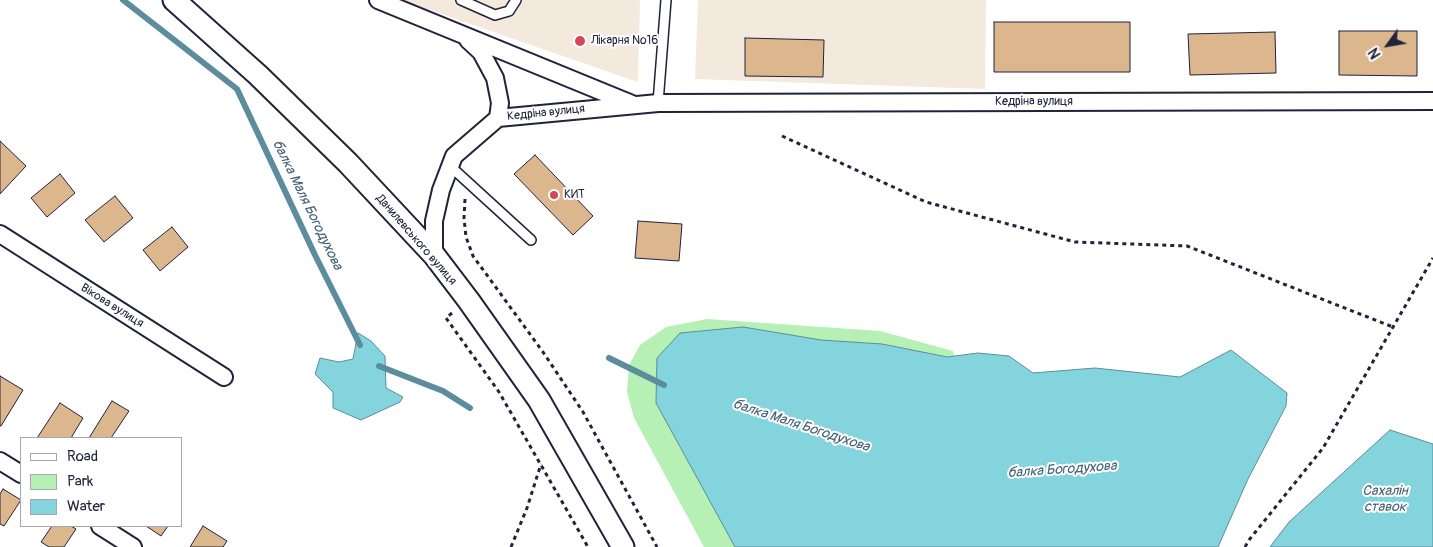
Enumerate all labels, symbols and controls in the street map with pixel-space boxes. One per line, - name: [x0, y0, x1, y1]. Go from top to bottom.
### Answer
- north arrow: [1363, 20, 1413, 70]
- marker: Лікарня №16: [573, 34, 587, 48]
- place label: Лікарня №16: [591, 34, 658, 48]
- text: N: [1365, 45, 1385, 62]
- street label: Кедріна вулиця: [995, 95, 1073, 109]
- street label: Кедріна вулиця: [507, 102, 585, 124]
- water label: балка Маля Богодухова: [268, 137, 346, 273]
- place label: КИТ: [564, 188, 585, 202]
- marker: КИТ: [548, 189, 560, 201]
- street label: Данилевського вулиця: [373, 192, 459, 288]
- street label: Вікова вулиця: [78, 281, 146, 331]
- water label: балка Маля Богодухова: [731, 396, 871, 456]
- legend: [20, 437, 182, 527]
- text: Road: [67, 447, 98, 466]
- water label: балка Богодухова: [1007, 458, 1117, 482]
- text: Park: [67, 472, 93, 491]
- water label: Сахалін ставок: [1362, 483, 1408, 516]
- text: Water: [67, 497, 105, 516]

